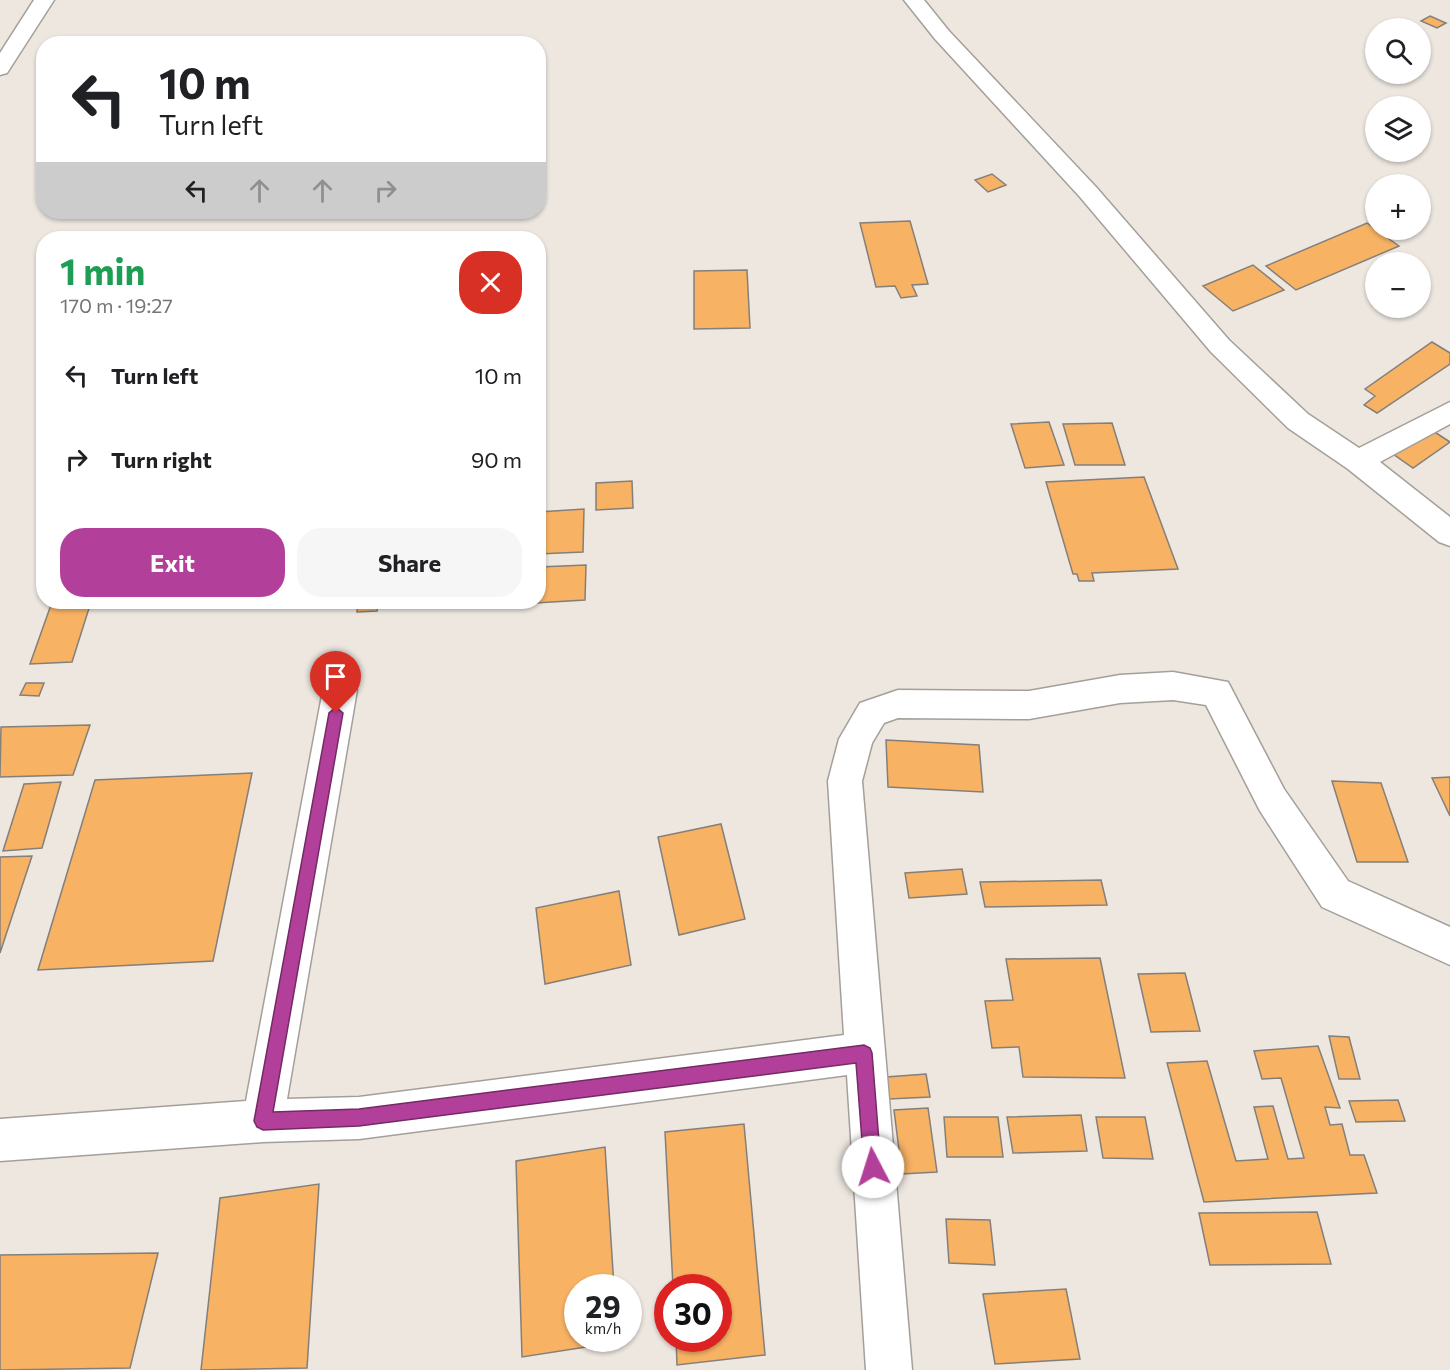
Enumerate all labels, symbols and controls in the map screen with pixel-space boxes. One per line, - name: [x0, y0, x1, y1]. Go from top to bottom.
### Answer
- map controls: [1365, 18, 1431, 318]
- button: search: [1365, 18, 1431, 84]
- text: 10 m: [159, 56, 251, 108]
- icon: left: [60, 60, 138, 138]
- button: layers: [1365, 96, 1431, 162]
- text: Turn left: [159, 108, 263, 141]
- icon: left: [180, 174, 213, 207]
- icon: ahead: [243, 174, 276, 207]
- icon: ahead: [306, 174, 339, 207]
- icon: right: [369, 174, 402, 207]
- button: +: [1365, 174, 1431, 240]
- text: 1 min: [60, 248, 145, 292]
- button: close: [459, 251, 522, 314]
- button: −: [1365, 252, 1431, 318]
- text: 170 m · 19:27: [60, 293, 173, 317]
- icon: left: [60, 359, 93, 392]
- text: Turn left: [111, 362, 198, 389]
- text: 10 m: [475, 362, 522, 389]
- icon: right: [60, 443, 93, 476]
- text: Turn right: [111, 446, 212, 473]
- text: 90 m: [471, 446, 522, 473]
- button: Exit: [60, 528, 285, 597]
- button: Share: [297, 528, 522, 597]
- pin: [310, 651, 361, 713]
- icon: arrive: [319, 660, 352, 693]
- position arrow: [841, 1135, 905, 1199]
- speed limit sign: 30: [654, 1274, 732, 1352]
- text: 29: [585, 1287, 621, 1324]
- text: km/h: [585, 1319, 621, 1337]

